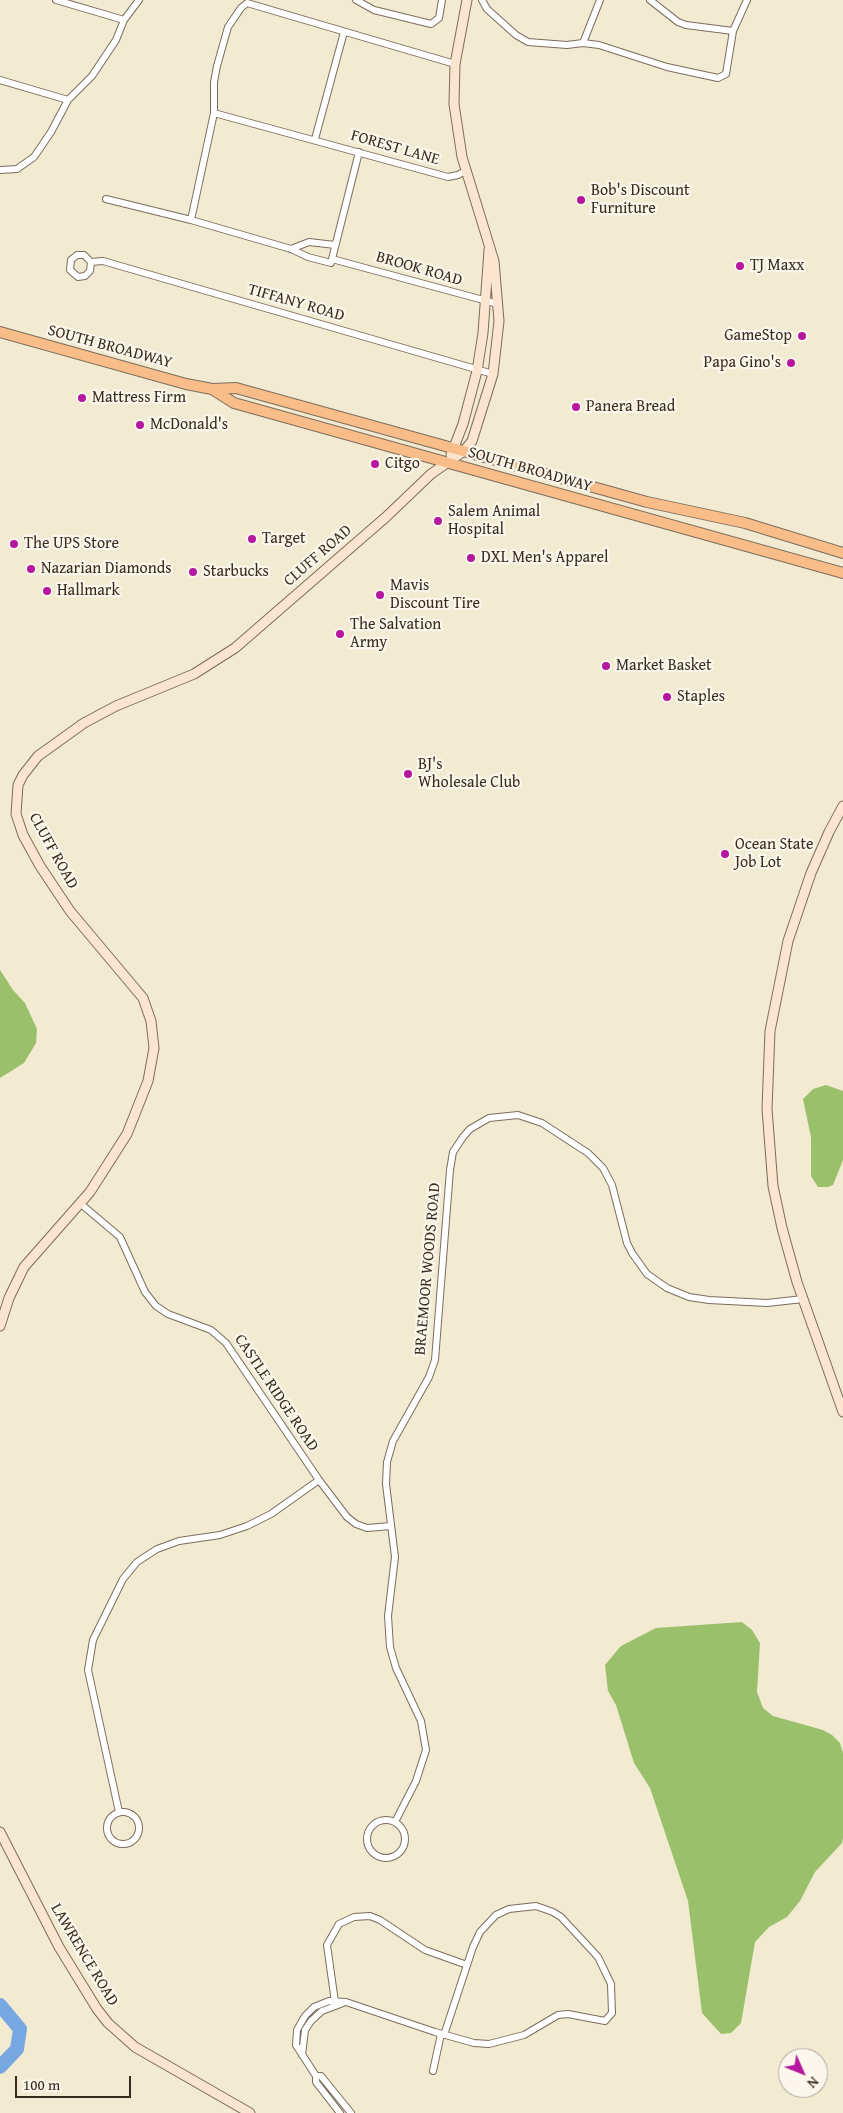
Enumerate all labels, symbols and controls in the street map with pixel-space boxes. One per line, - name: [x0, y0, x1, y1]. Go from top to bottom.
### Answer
- street label: FOREST LANE: [349, 126, 441, 170]
- place label: Bob's Discount Furniture: [591, 181, 690, 219]
- marker: Bob's Discount Furniture: [575, 194, 587, 206]
- street label: BROOK ROAD: [374, 248, 464, 290]
- place label: TJ Maxx: [750, 256, 805, 276]
- marker: TJ Maxx: [734, 260, 746, 272]
- street label: TIFFANY ROAD: [246, 280, 346, 326]
- street label: SOUTH BROADWAY: [46, 321, 174, 373]
- place label: GameStop: [724, 326, 792, 346]
- marker: GameStop: [796, 330, 808, 342]
- place label: Papa Gino's: [704, 353, 781, 373]
- marker: Papa Gino's: [785, 357, 797, 369]
- place label: Mattress Firm: [92, 388, 186, 408]
- marker: Mattress Firm: [76, 392, 88, 404]
- place label: Panera Bread: [586, 397, 675, 417]
- marker: Panera Bread: [570, 401, 582, 413]
- place label: McDonald's: [150, 415, 228, 435]
- marker: McDonald's: [134, 419, 146, 431]
- street label: SOUTH BROADWAY: [466, 443, 594, 497]
- place label: Citgo: [385, 454, 420, 474]
- marker: Citgo: [369, 458, 381, 470]
- place label: Salem Animal Hospital: [448, 502, 540, 540]
- marker: Salem Animal Hospital: [432, 515, 444, 527]
- street label: CLUFF ROAD: [280, 521, 356, 591]
- place label: Target: [262, 529, 306, 549]
- marker: Target: [246, 533, 258, 545]
- place label: The UPS Store: [24, 534, 119, 554]
- marker: The UPS Store: [8, 538, 20, 550]
- place label: DXL Men's Apparel: [481, 548, 608, 568]
- marker: DXL Men's Apparel: [465, 552, 477, 564]
- place label: Nazarian Diamonds: [41, 559, 172, 579]
- place label: Starbucks: [203, 562, 269, 582]
- marker: Nazarian Diamonds: [25, 563, 37, 575]
- marker: Starbucks: [187, 566, 199, 578]
- place label: Mavis Discount Tire: [390, 576, 480, 614]
- place label: Hallmark: [57, 581, 120, 601]
- marker: Hallmark: [41, 585, 53, 597]
- marker: Mavis Discount Tire: [374, 589, 386, 601]
- place label: The Salvation Army: [350, 615, 441, 653]
- marker: The Salvation Army: [334, 628, 346, 640]
- place label: Market Basket: [616, 656, 712, 676]
- marker: Market Basket: [600, 660, 612, 672]
- place label: Staples: [677, 687, 725, 707]
- marker: Staples: [661, 691, 673, 703]
- place label: BJ's Wholesale Club: [418, 755, 520, 793]
- marker: BJ's Wholesale Club: [402, 768, 414, 780]
- street label: CLUFF ROAD: [24, 810, 82, 892]
- place label: Ocean State Job Lot: [735, 835, 814, 873]
- marker: Ocean State Job Lot: [719, 848, 731, 860]
- street label: BRAEMOOR WOODS ROAD: [411, 1182, 445, 1356]
- street label: CASTLE RIDGE ROAD: [230, 1331, 322, 1455]
- street label: LAWRENCE ROAD: [46, 1900, 122, 2010]
- north arrow: [778, 2048, 828, 2098]
- scale bar: [18, 2066, 134, 2098]
- text: N: [803, 2072, 824, 2093]
- text: 100 m: [23, 2074, 60, 2095]

